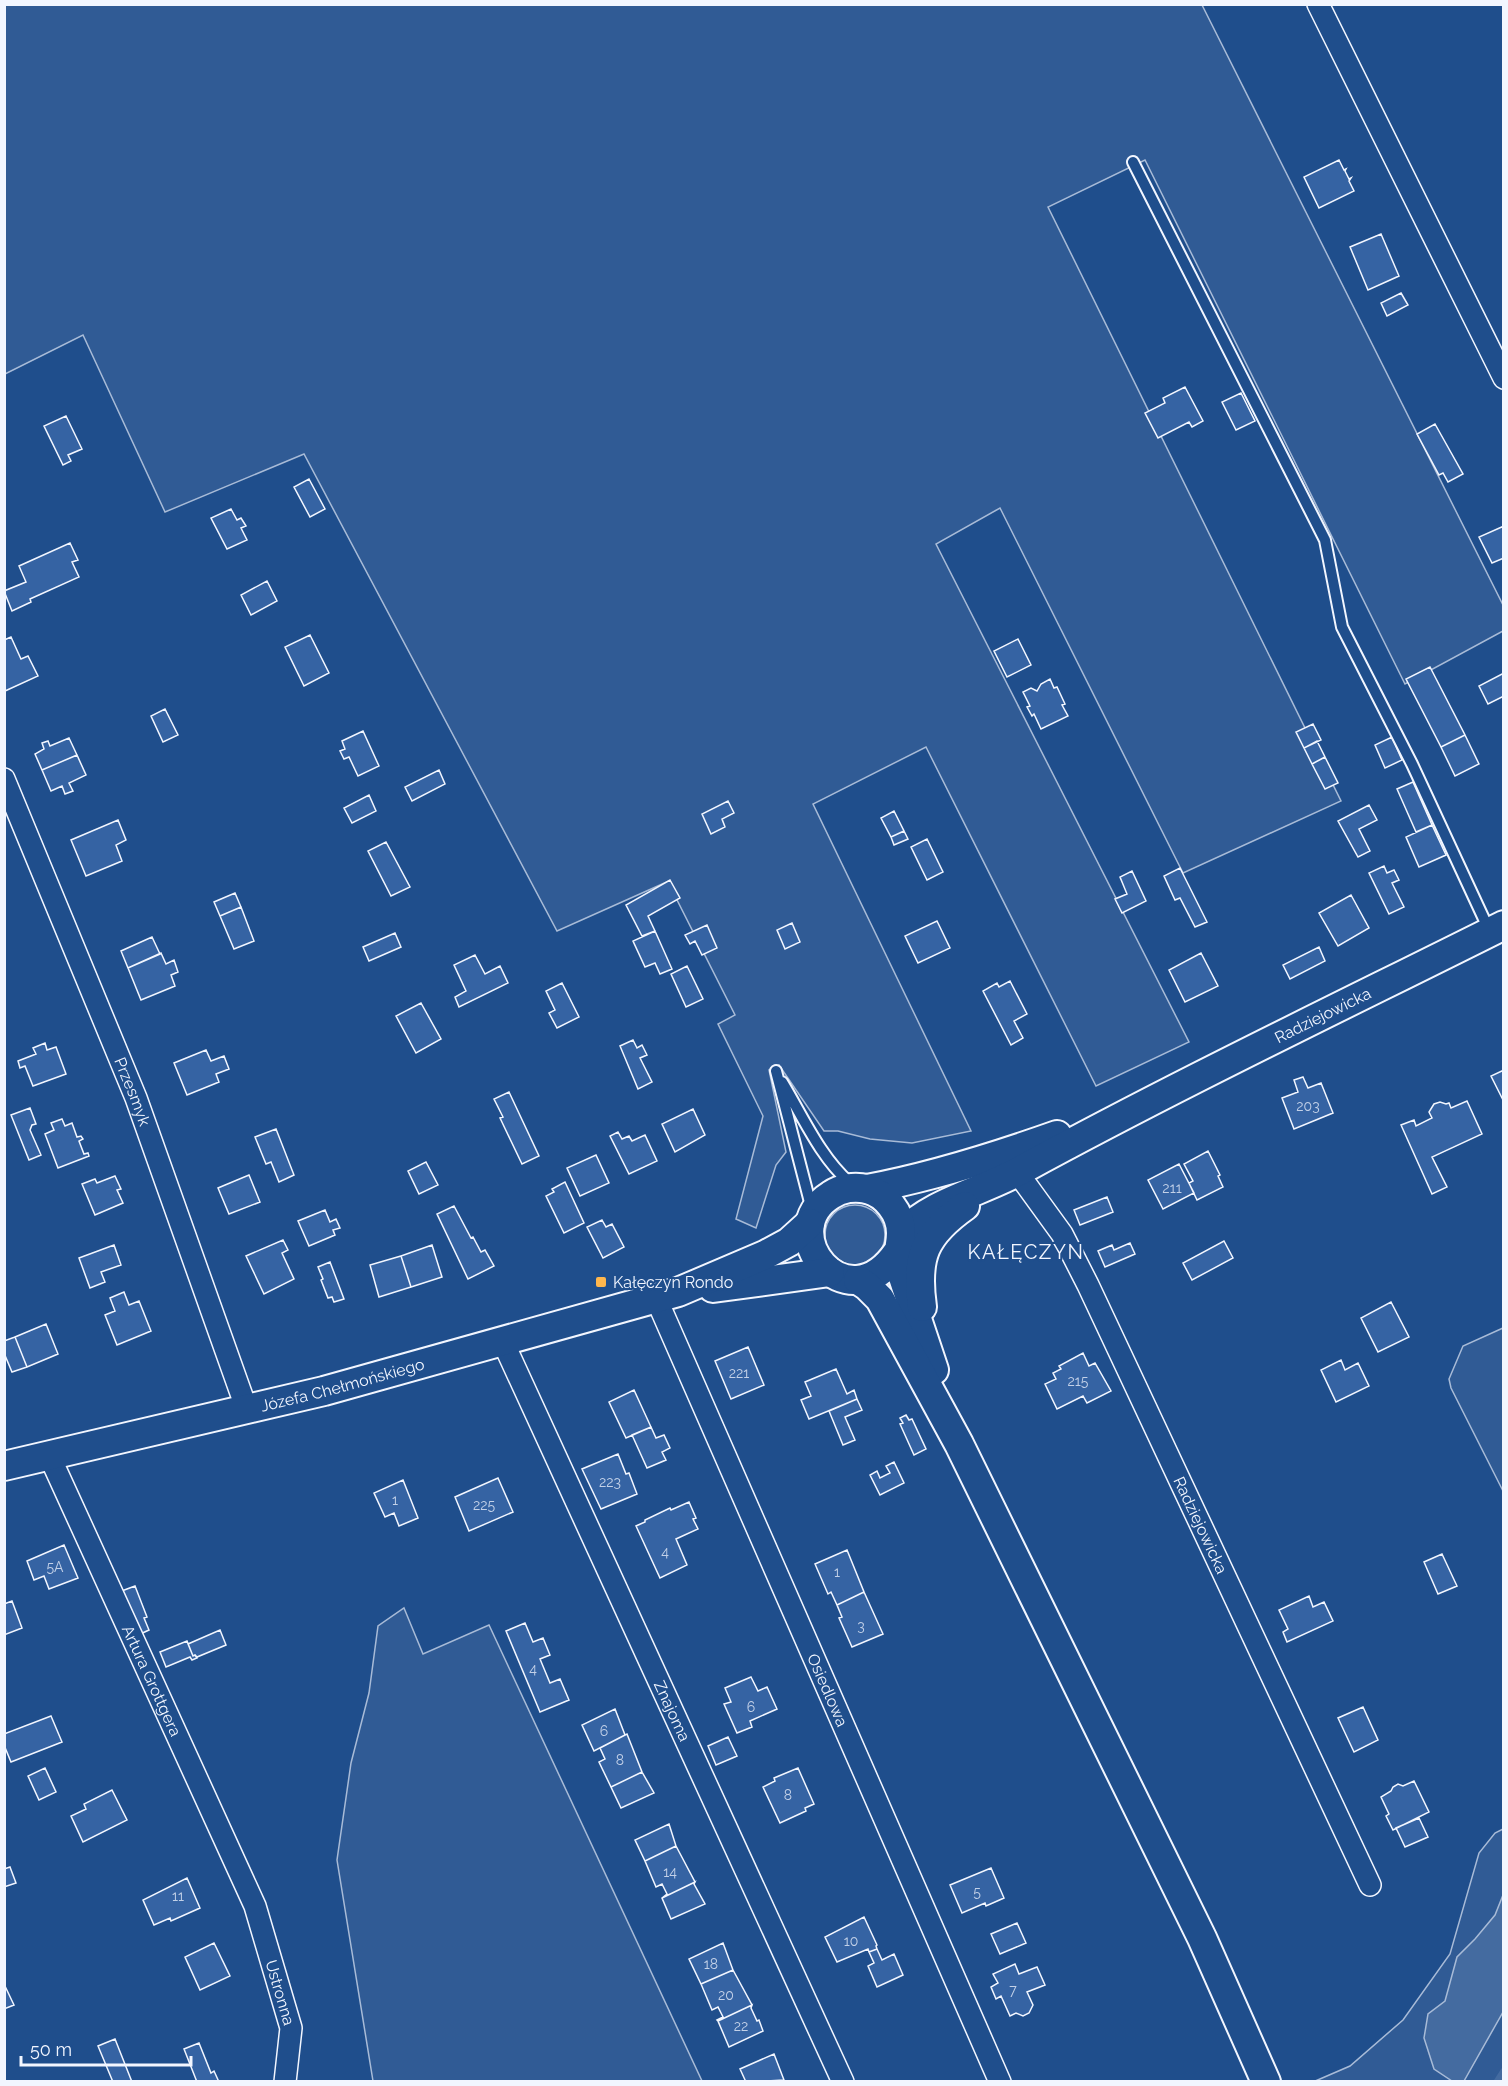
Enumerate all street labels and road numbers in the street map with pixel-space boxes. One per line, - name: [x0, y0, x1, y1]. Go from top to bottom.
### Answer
- street label: Radziejowicka: [1272, 984, 1374, 1047]
- street label: Przesmyk: [110, 1055, 154, 1129]
- street label: Józefa Chełmońskiego: [259, 1354, 426, 1416]
- street label: Radziejowicka: [1169, 1474, 1231, 1577]
- street label: Artura Grottgera: [118, 1622, 185, 1739]
- street label: Osiedlowa: [803, 1651, 852, 1730]
- street label: Znajoma: [650, 1678, 694, 1744]
- street label: Ustronna: [261, 1958, 299, 2028]

